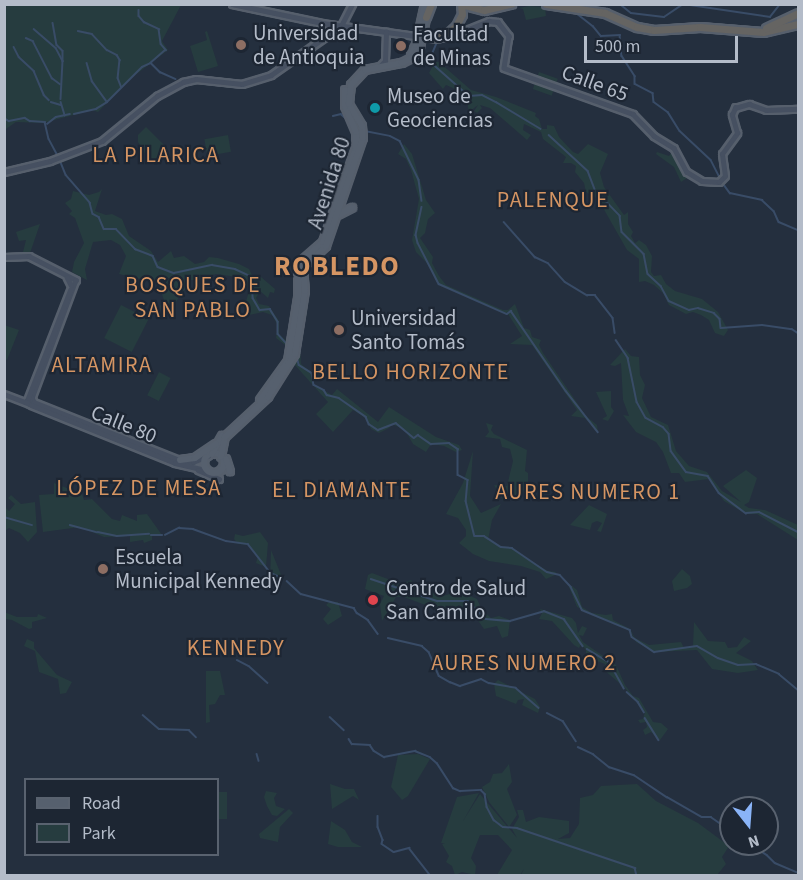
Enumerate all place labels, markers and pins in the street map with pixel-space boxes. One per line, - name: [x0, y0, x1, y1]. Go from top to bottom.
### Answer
- place label: Universidad de Antioquia: [253, 20, 365, 70]
- place label: Facultad de Minas: [413, 21, 491, 71]
- marker: Universidad de Antioquia: [234, 38, 248, 52]
- marker: Facultad de Minas: [394, 39, 408, 53]
- place label: Museo de Geociencias: [387, 83, 493, 133]
- marker: Museo de Geociencias: [368, 101, 382, 115]
- place label: Universidad Santo Tomás: [351, 305, 465, 355]
- marker: Universidad Santo Tomás: [332, 323, 346, 337]
- place label: Escuela Municipal Kennedy: [115, 544, 282, 594]
- marker: Escuela Municipal Kennedy: [96, 562, 110, 576]
- place label: Centro de Salud San Camilo: [386, 575, 526, 625]
- marker: Centro de Salud San Camilo: [364, 591, 382, 609]

